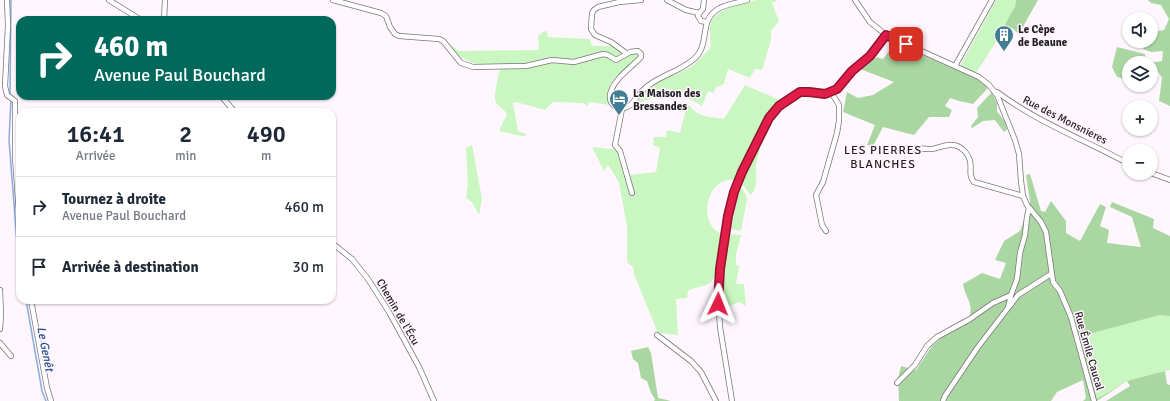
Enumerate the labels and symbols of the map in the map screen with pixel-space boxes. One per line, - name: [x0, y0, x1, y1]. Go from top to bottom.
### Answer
- place label: Le Cèpe de Beaune: [1018, 23, 1068, 49]
- building icon: Le Cèpe de Beaune: [993, 24, 1015, 52]
- pin: [889, 27, 923, 61]
- place label: La Maison des Bressandes: [633, 87, 700, 113]
- hotel icon: La Maison des Bressandes: [608, 88, 630, 116]
- street label: Rue des Monsnieres: [1021, 93, 1110, 147]
- district label: LES PIERRES BLANCHES: [844, 143, 922, 172]
- street label: Chemin de l'Écu: [374, 276, 423, 348]
- position arrow: [697, 283, 739, 325]
- street label: Rue Émile Caucal: [1072, 310, 1107, 392]
- water label: Le Genêt: [33, 325, 57, 374]

